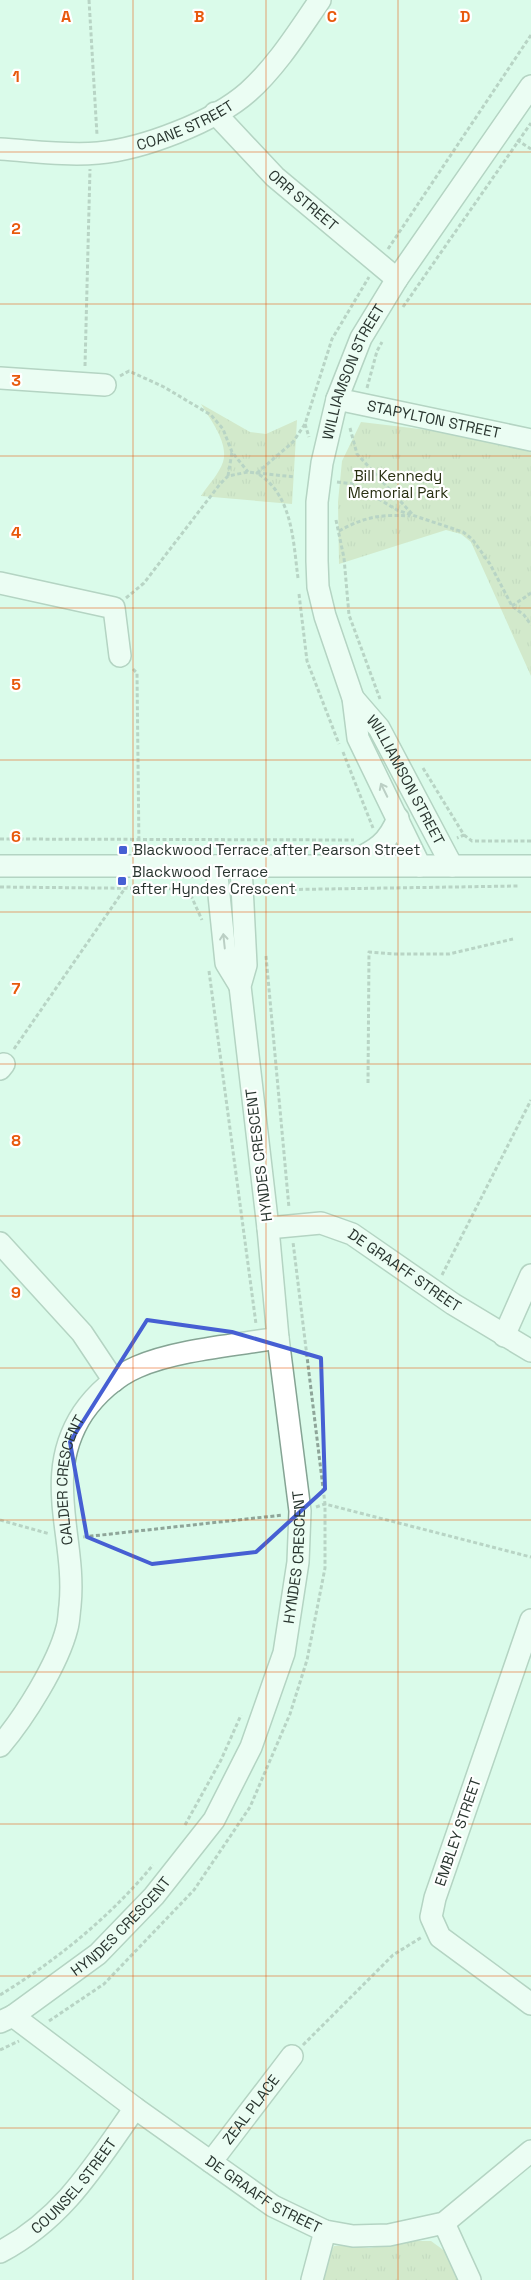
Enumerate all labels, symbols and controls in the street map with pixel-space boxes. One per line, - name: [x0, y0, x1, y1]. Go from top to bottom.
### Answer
- text: A: [61, 6, 71, 27]
- text: B: [194, 6, 204, 27]
- text: C: [327, 6, 337, 27]
- text: D: [460, 6, 470, 27]
- text: 1: [12, 66, 20, 87]
- street label: COANE STREET: [134, 96, 237, 154]
- street label: ORR STREET: [264, 165, 342, 235]
- text: 2: [11, 218, 21, 239]
- street label: WILLIAMSON STREET: [318, 300, 389, 442]
- text: 3: [11, 370, 21, 391]
- street label: STAPYLTON STREET: [366, 396, 503, 442]
- park label: Bill Kennedy Memorial Park: [348, 466, 448, 502]
- text: 4: [11, 522, 21, 543]
- text: 5: [11, 674, 21, 695]
- street label: WILLIAMSON STREET: [363, 711, 449, 848]
- one-way arrow: [379, 783, 389, 798]
- text: 6: [11, 826, 21, 847]
- place label: Blackwood Terrace after Pearson Street: [133, 840, 420, 859]
- marker: Blackwood Terrace after Pearson Street: [117, 844, 129, 856]
- place label: Blackwood Terrace after Hyndes Crescent: [132, 862, 296, 898]
- marker: Blackwood Terrace after Hyndes Crescent: [116, 875, 128, 887]
- one-way arrow: [219, 934, 229, 950]
- text: 7: [12, 978, 21, 999]
- street label: HYNDES CRESCENT: [241, 1087, 276, 1223]
- text: 8: [11, 1130, 21, 1151]
- street label: DE GRAAFF STREET: [345, 1224, 465, 1316]
- text: 9: [11, 1282, 21, 1303]
- street label: CALDER CRESCENT: [52, 1411, 89, 1546]
- street label: HYNDES CRESCENT: [279, 1489, 309, 1625]
- street label: EMBLEY STREET: [430, 1775, 485, 1889]
- street label: HYNDES CRESCENT: [67, 1872, 175, 1980]
- street label: ZEAL PLACE: [218, 2071, 283, 2148]
- street label: COUNSEL STREET: [27, 2134, 120, 2238]
- street label: DE GRAAFF STREET: [202, 2151, 325, 2237]

